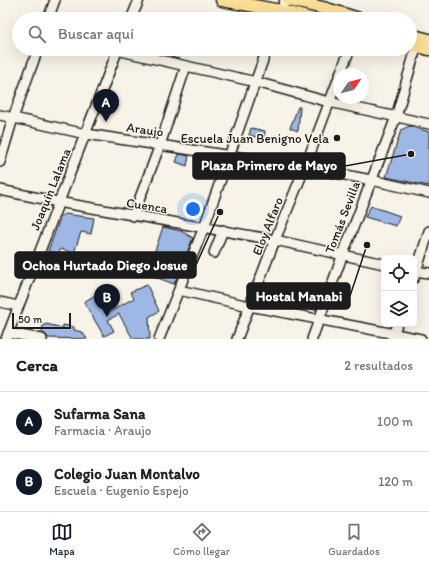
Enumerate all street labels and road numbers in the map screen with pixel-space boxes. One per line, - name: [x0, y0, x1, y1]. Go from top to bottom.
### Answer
- street label: Araujo: [125, 119, 165, 140]
- street label: Joaquín Lalama: [27, 146, 74, 232]
- street label: Tomás Sevilla: [322, 179, 363, 255]
- street label: Cuenca: [125, 195, 169, 216]
- street label: Eloy Alfaro: [249, 195, 286, 257]

